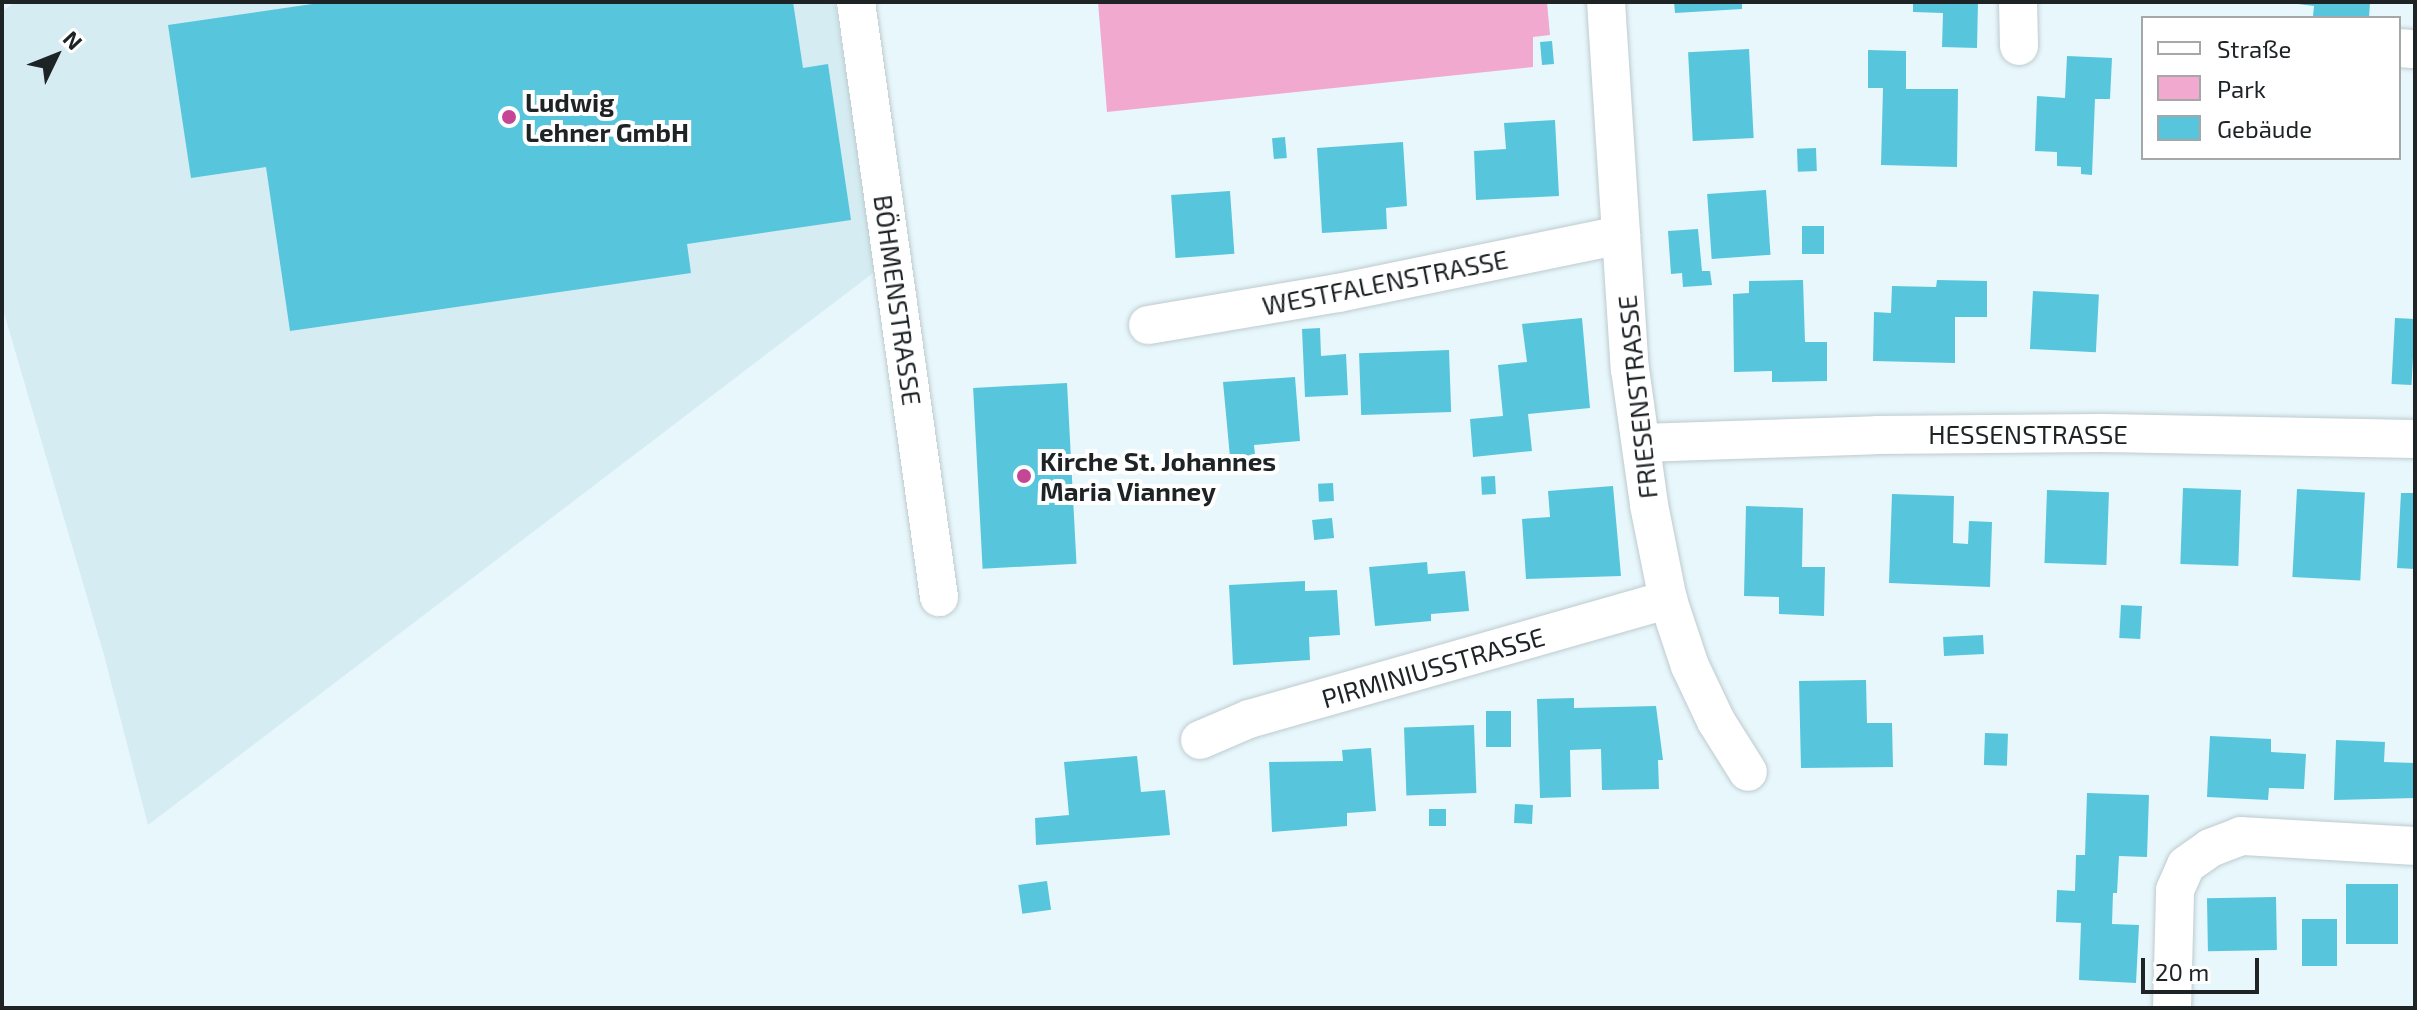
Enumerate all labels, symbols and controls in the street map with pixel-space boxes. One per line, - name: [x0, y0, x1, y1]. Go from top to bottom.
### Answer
- north arrow: [16, 16, 96, 96]
- legend: [2141, 16, 2401, 160]
- text: N: [59, 25, 88, 54]
- text: Straße: [2217, 34, 2291, 63]
- text: Park: [2217, 74, 2266, 103]
- place label: Ludwig Lehner GmbH: [525, 86, 689, 148]
- marker: Ludwig Lehner GmbH: [500, 108, 518, 126]
- text: Gebäude: [2217, 114, 2312, 143]
- street label: BÖHMENSTRASSE: [868, 193, 928, 407]
- street label: WESTFALENSTRASSE: [1260, 243, 1510, 321]
- street label: FRIESENSTRASSE: [1611, 294, 1663, 500]
- street label: HESSENSTRASSE: [1928, 418, 2128, 450]
- place label: Kirche St. Johannes Maria Vianney: [1040, 445, 1277, 506]
- marker: Kirche St. Johannes Maria Vianney: [1015, 467, 1033, 485]
- street label: PIRMINIUSSTRASSE: [1318, 620, 1548, 714]
- scale bar: [2145, 942, 2263, 992]
- text: 20 m: [2155, 957, 2209, 986]

